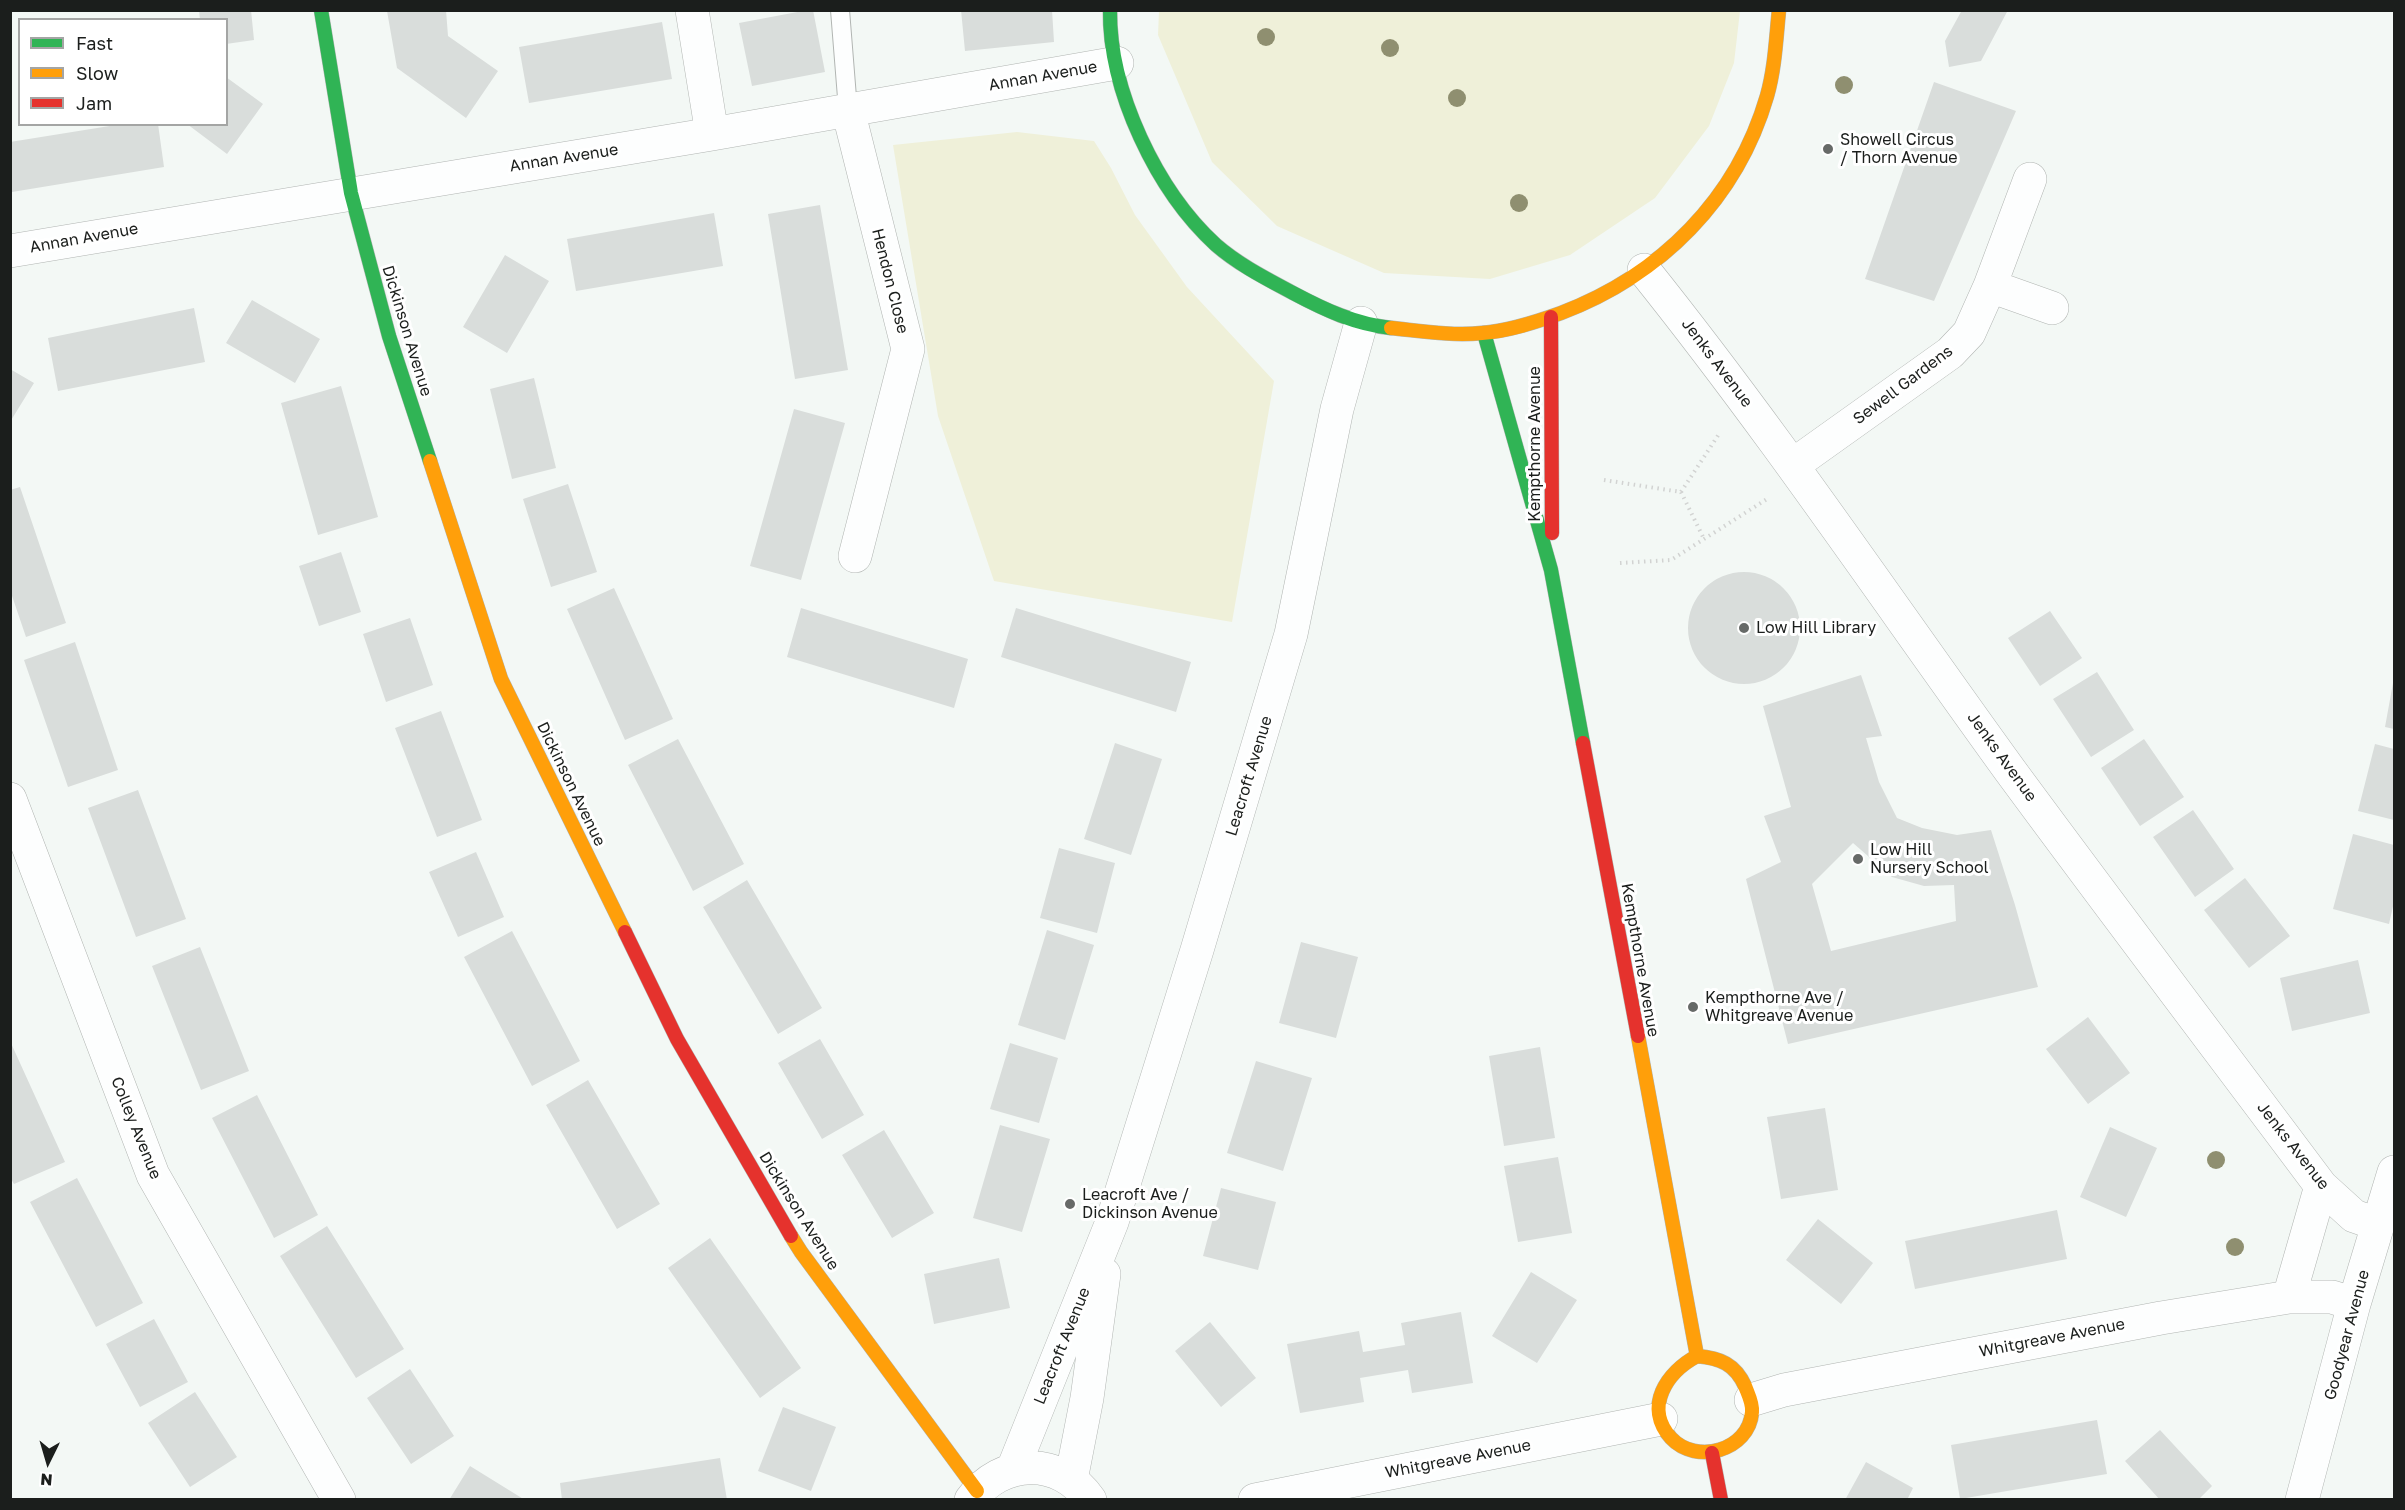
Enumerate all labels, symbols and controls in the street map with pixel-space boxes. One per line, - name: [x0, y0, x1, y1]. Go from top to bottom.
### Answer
- legend: [18, 18, 228, 126]
- text: Fast: [76, 32, 113, 54]
- street label: Annan Avenue: [987, 57, 1099, 95]
- text: Slow: [76, 62, 118, 84]
- text: Jam: [76, 92, 112, 114]
- place label: Showell Circus / Thorn Avenue: [1840, 130, 1958, 168]
- street label: Annan Avenue: [508, 140, 620, 176]
- marker: Showell Circus / Thorn Avenue: [1821, 142, 1835, 156]
- street label: Annan Avenue: [28, 219, 140, 257]
- street label: Hendon Close: [868, 226, 912, 336]
- street label: Dickinson Avenue: [378, 263, 436, 399]
- street label: Jenks Avenue: [1677, 315, 1757, 411]
- street label: Sewell Gardens: [1849, 341, 1957, 429]
- street label: Kempthorne Avenue: [1525, 366, 1545, 522]
- place label: Low Hill Library: [1756, 618, 1876, 638]
- marker: Low Hill Library: [1737, 621, 1751, 635]
- street label: Jenks Avenue: [1963, 708, 2041, 806]
- street label: Leacroft Avenue: [1222, 714, 1276, 838]
- street label: Dickinson Avenue: [533, 719, 609, 849]
- place label: Low Hill Nursery School: [1870, 840, 1989, 878]
- marker: Low Hill Nursery School: [1851, 852, 1865, 866]
- street label: Kempthorne Avenue: [1617, 882, 1663, 1038]
- place label: Kempthorne Ave / Whitgreave Avenue: [1705, 988, 1853, 1026]
- marker: Kempthorne Ave / Whitgreave Avenue: [1686, 1000, 1700, 1014]
- street label: Colley Avenue: [107, 1074, 165, 1182]
- street label: Jenks Avenue: [2253, 1098, 2333, 1194]
- street label: Dickinson Avenue: [755, 1148, 843, 1274]
- place label: Leacroft Ave / Dickinson Avenue: [1082, 1185, 1218, 1223]
- marker: Leacroft Ave / Dickinson Avenue: [1063, 1197, 1077, 1211]
- street label: Goodyear Avenue: [2320, 1268, 2374, 1402]
- street label: Leacroft Avenue: [1030, 1285, 1094, 1407]
- street label: Whitgreave Avenue: [1977, 1314, 2127, 1362]
- north arrow: [18, 1432, 78, 1492]
- street label: Whitgreave Avenue: [1383, 1435, 1533, 1483]
- text: N: [40, 1469, 53, 1490]

